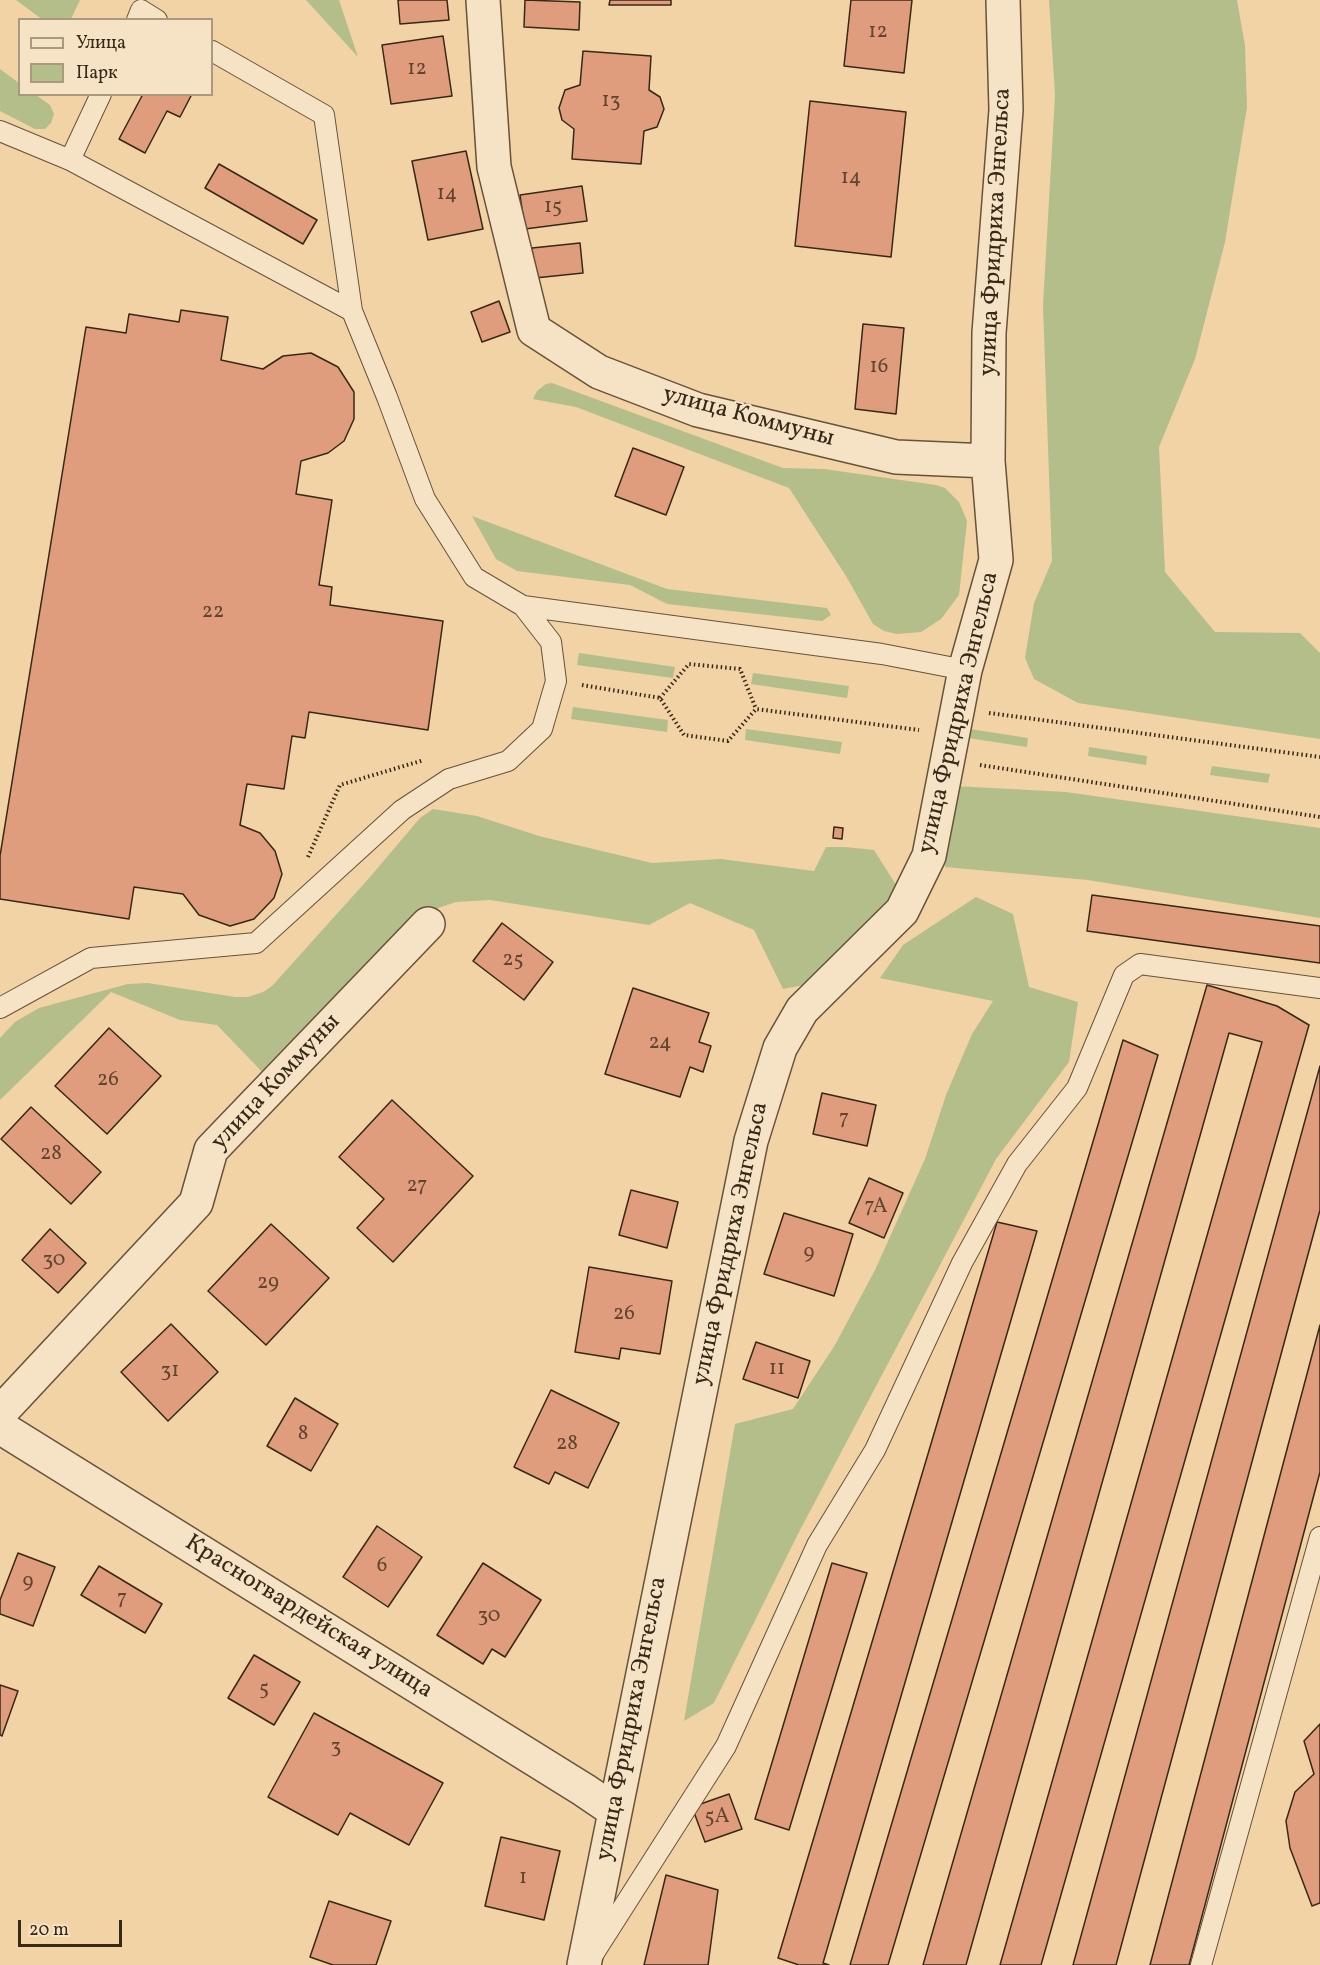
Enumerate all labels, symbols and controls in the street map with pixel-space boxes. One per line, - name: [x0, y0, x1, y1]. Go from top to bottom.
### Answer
- legend: [18, 18, 213, 96]
- house number: 12: [868, 20, 888, 46]
- text: Улица: [76, 31, 126, 56]
- house number: 12: [407, 57, 427, 83]
- text: Парк: [76, 61, 118, 86]
- street label: улица Фридриха Энгельса: [975, 87, 1019, 377]
- house number: 13: [602, 89, 620, 115]
- house number: 14: [841, 166, 861, 192]
- house number: 14: [437, 182, 457, 208]
- house number: 15: [544, 195, 562, 221]
- house number: 16: [870, 355, 888, 381]
- street label: улица Коммуны: [659, 381, 837, 455]
- street label: улица Фридриха Энгельса: [913, 569, 1007, 857]
- house number: 22: [202, 600, 224, 626]
- house number: 25: [502, 948, 524, 974]
- street label: улица Коммуны: [206, 1009, 348, 1157]
- house number: 24: [648, 1031, 672, 1057]
- house number: 26: [97, 1068, 119, 1094]
- street label: улица Фридриха Энгельса: [688, 1100, 776, 1388]
- house number: 7: [839, 1107, 849, 1133]
- house number: 28: [40, 1142, 62, 1168]
- house number: 27: [407, 1174, 427, 1200]
- house number: 7А: [865, 1195, 887, 1221]
- house number: 9: [804, 1241, 814, 1267]
- house number: 30: [43, 1248, 65, 1274]
- house number: 29: [257, 1271, 279, 1297]
- house number: 26: [613, 1302, 635, 1328]
- house number: 11: [769, 1357, 785, 1383]
- house number: 31: [161, 1359, 179, 1385]
- house number: 8: [298, 1422, 308, 1448]
- house number: 28: [556, 1432, 578, 1458]
- street label: Красногвардейская улица: [179, 1530, 437, 1706]
- house number: 6: [377, 1554, 387, 1580]
- house number: 9: [23, 1570, 33, 1596]
- street label: улица Фридриха Энгельса: [591, 1574, 675, 1864]
- house number: 7: [117, 1587, 127, 1613]
- house number: 30: [478, 1604, 500, 1630]
- house number: 5: [259, 1677, 269, 1703]
- house number: 3: [331, 1735, 341, 1761]
- house number: 5А: [705, 1805, 729, 1831]
- house number: 1: [519, 1866, 527, 1892]
- scale bar: [21, 1908, 124, 1946]
- text: 20 m: [29, 1918, 69, 1943]

